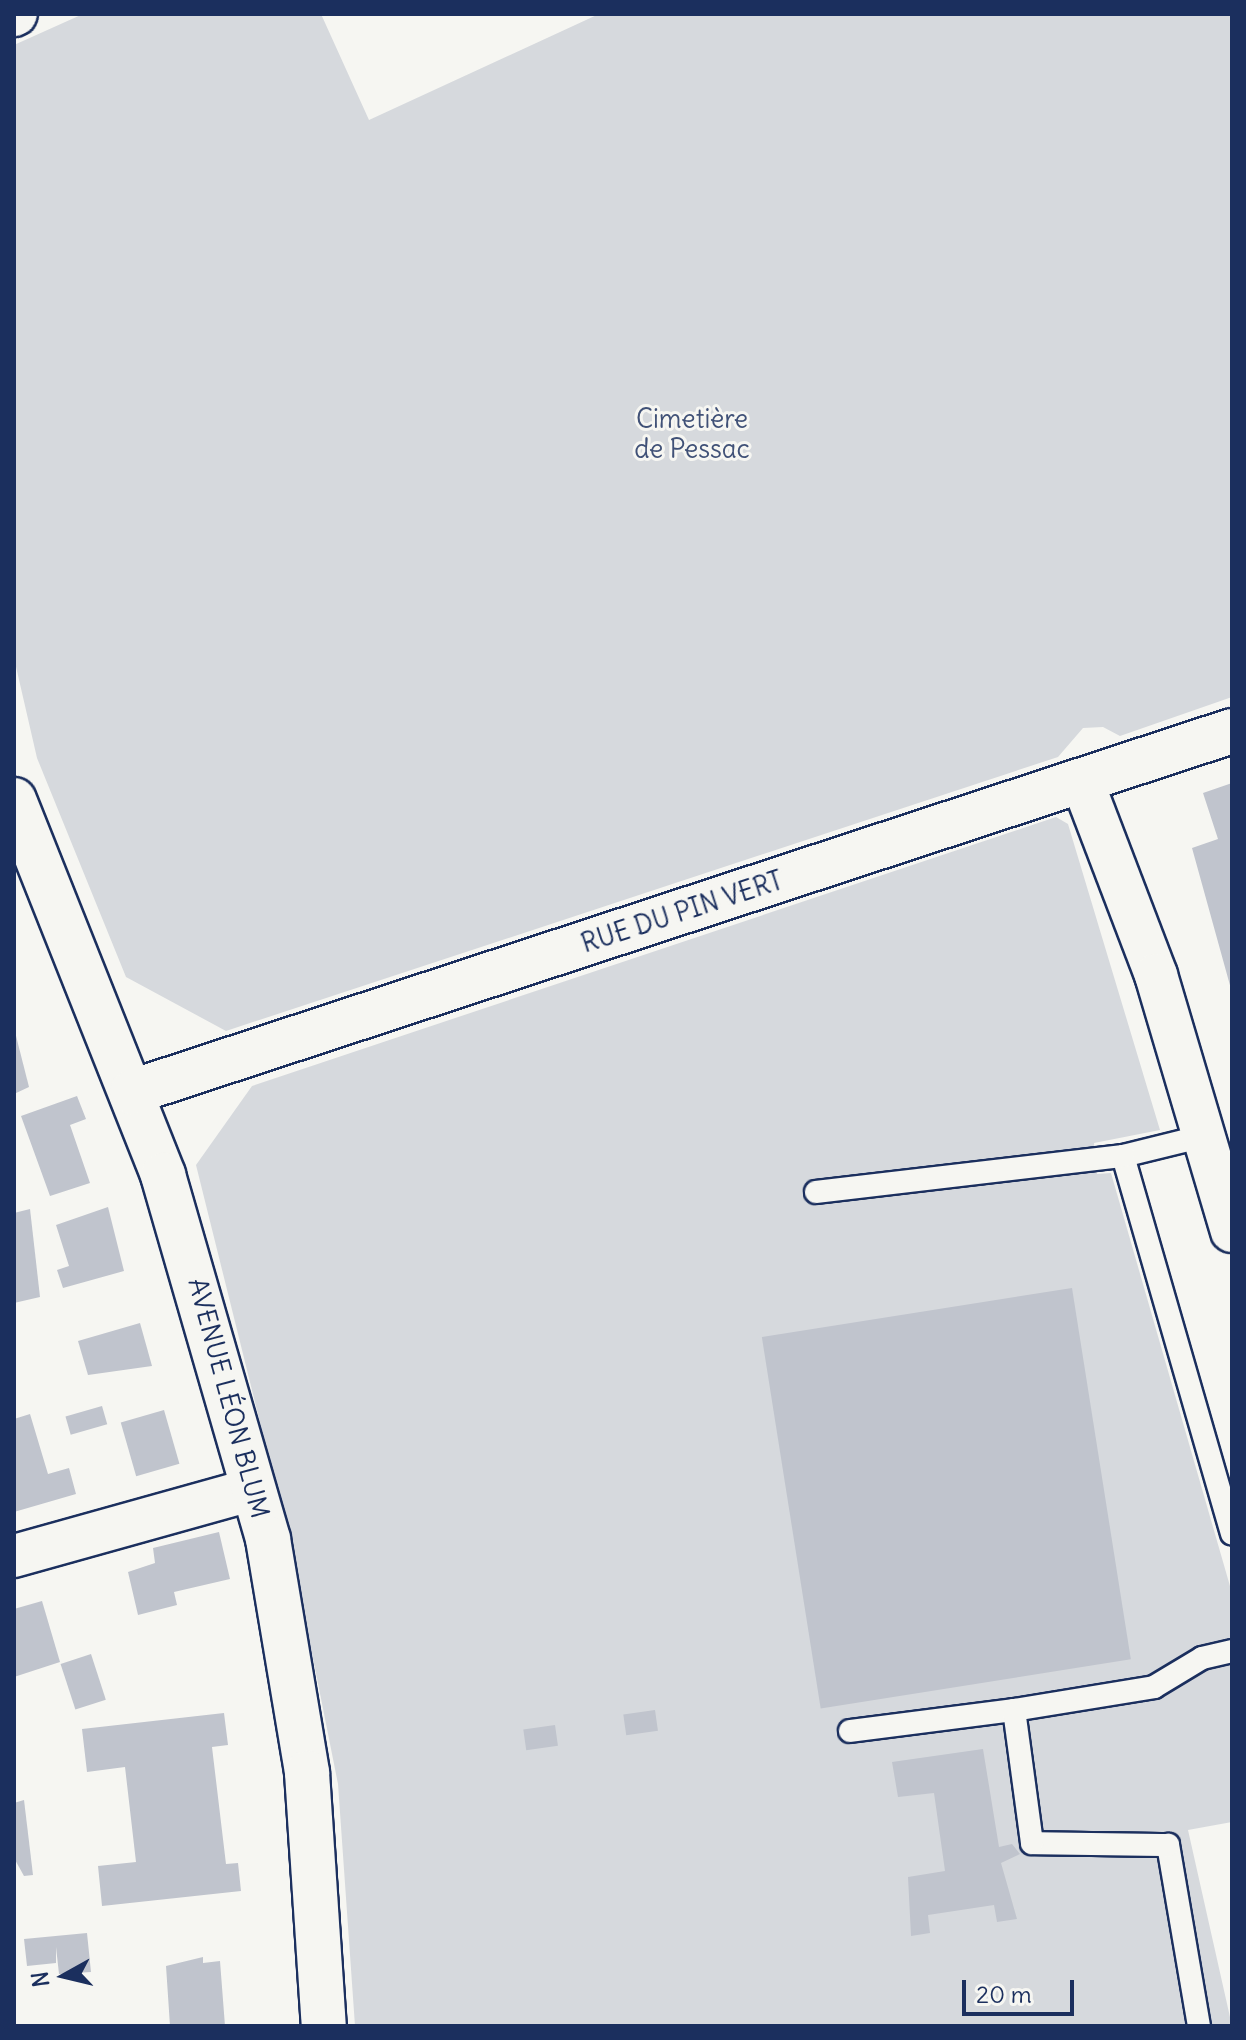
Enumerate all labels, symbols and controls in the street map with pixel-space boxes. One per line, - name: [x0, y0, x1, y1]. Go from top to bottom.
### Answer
- park label: Cimetière de Pessac: [634, 403, 750, 464]
- street label: RUE DU PIN VERT: [577, 865, 787, 959]
- street label: AVENUE LÉON BLUM: [182, 1275, 276, 1521]
- north arrow: [24, 1936, 104, 2016]
- scale bar: [966, 1964, 1078, 2014]
- text: N: [25, 1970, 55, 1989]
- text: 20 m: [976, 1979, 1032, 2009]

